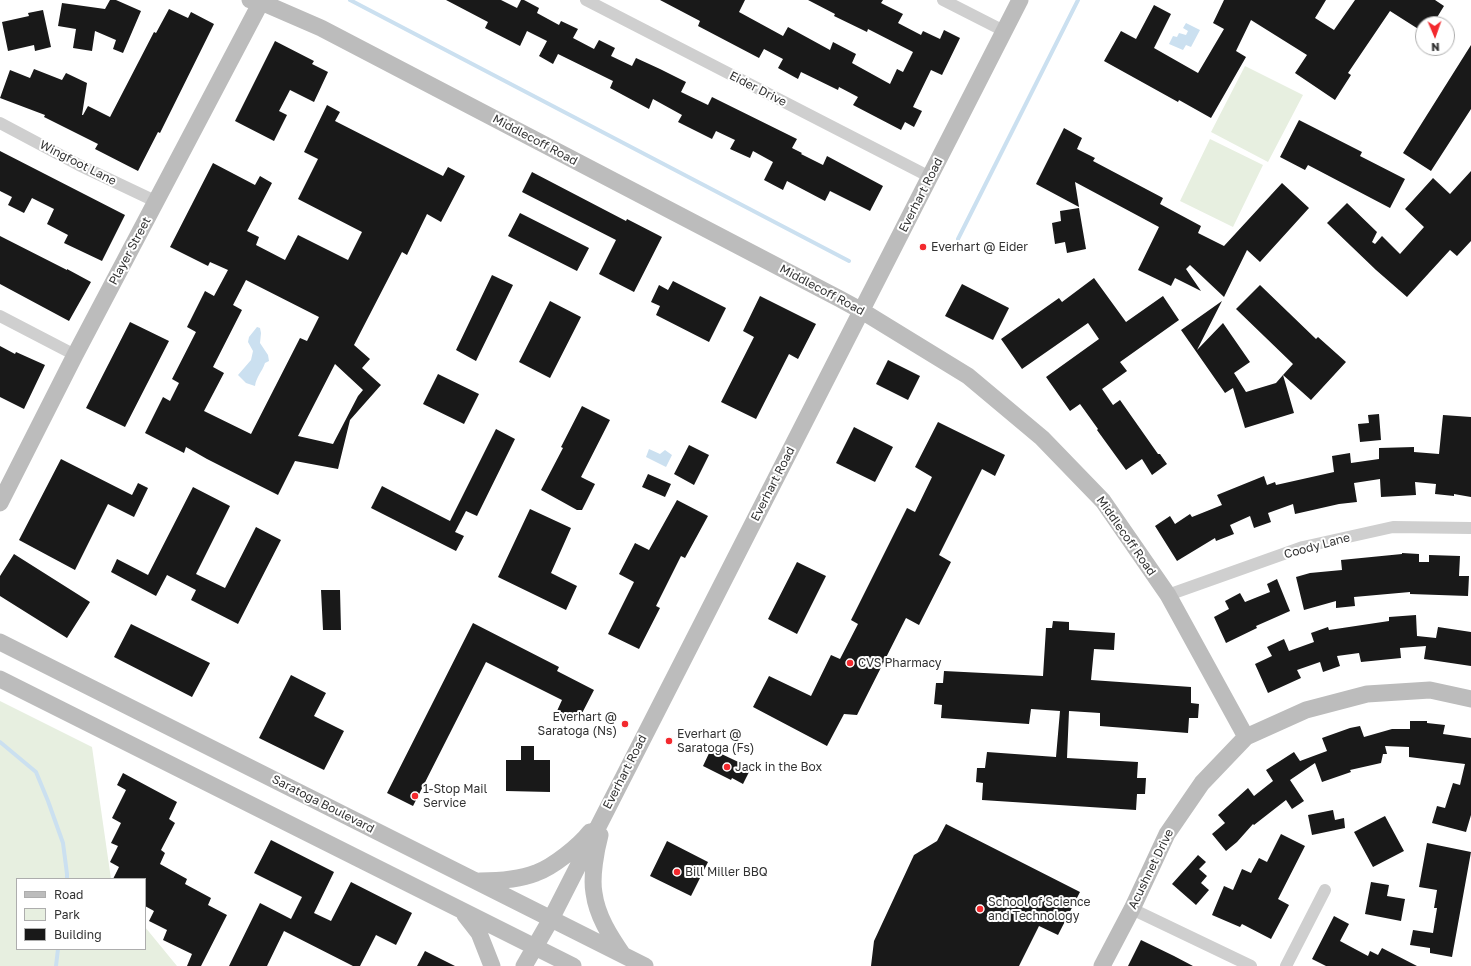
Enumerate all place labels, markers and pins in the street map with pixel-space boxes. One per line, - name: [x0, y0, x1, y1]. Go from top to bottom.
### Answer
- place label: Everhart @ Eider: [931, 240, 1028, 254]
- marker: Everhart @ Eider: [918, 242, 928, 252]
- place label: CVS Pharmacy: [858, 656, 942, 670]
- marker: CVS Pharmacy: [845, 658, 855, 668]
- place label: Everhart @ Saratoga (Ns): [538, 710, 617, 738]
- marker: Everhart @ Saratoga (Ns): [620, 719, 630, 729]
- place label: Everhart @ Saratoga (Fs): [677, 727, 754, 755]
- marker: Everhart @ Saratoga (Fs): [664, 736, 674, 746]
- place label: Jack in the Box: [735, 760, 822, 774]
- marker: Jack in the Box: [722, 762, 732, 772]
- place label: 1-Stop Mail Service: [423, 782, 487, 810]
- marker: 1-Stop Mail Service: [410, 791, 420, 801]
- place label: Bill Miller BBQ: [685, 865, 768, 879]
- marker: Bill Miller BBQ: [672, 867, 682, 877]
- place label: School of Science and Technology: [988, 895, 1091, 923]
- marker: School of Science and Technology: [975, 904, 985, 914]

